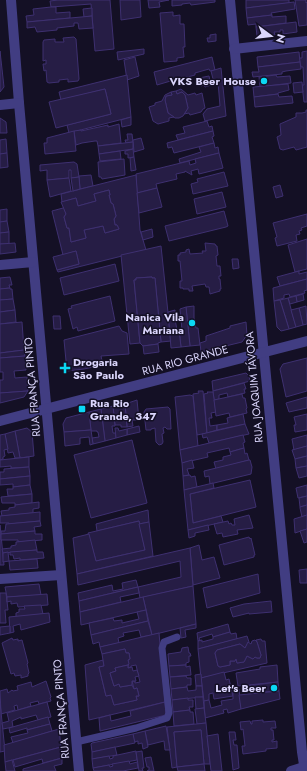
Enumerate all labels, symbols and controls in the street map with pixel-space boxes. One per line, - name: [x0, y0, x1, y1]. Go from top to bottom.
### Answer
- north arrow: [251, 16, 291, 56]
- text: N: [272, 32, 290, 45]
- place label: VKS Beer House: [169, 73, 256, 89]
- marker: VKS Beer House: [259, 76, 269, 86]
- place label: Nanica Vila Mariana: [125, 309, 184, 338]
- marker: Nanica Vila Mariana: [187, 318, 197, 328]
- street label: RUA JOAQUIM TÁVORA: [241, 330, 267, 443]
- street label: RUA FRANÇA PINTO: [20, 336, 44, 437]
- street label: RUA RIO GRANDE: [140, 341, 230, 379]
- place label: Drogaria São Paulo: [73, 354, 124, 383]
- marker: Drogaria São Paulo: [60, 363, 70, 373]
- place label: Rua Rio Grande, 347: [90, 395, 157, 424]
- marker: Rua Rio Grande, 347: [77, 404, 87, 414]
- street label: RUA FRANÇA PINTO: [49, 658, 73, 759]
- place label: Let's Beer: [215, 680, 266, 696]
- marker: Let's Beer: [269, 683, 279, 693]

